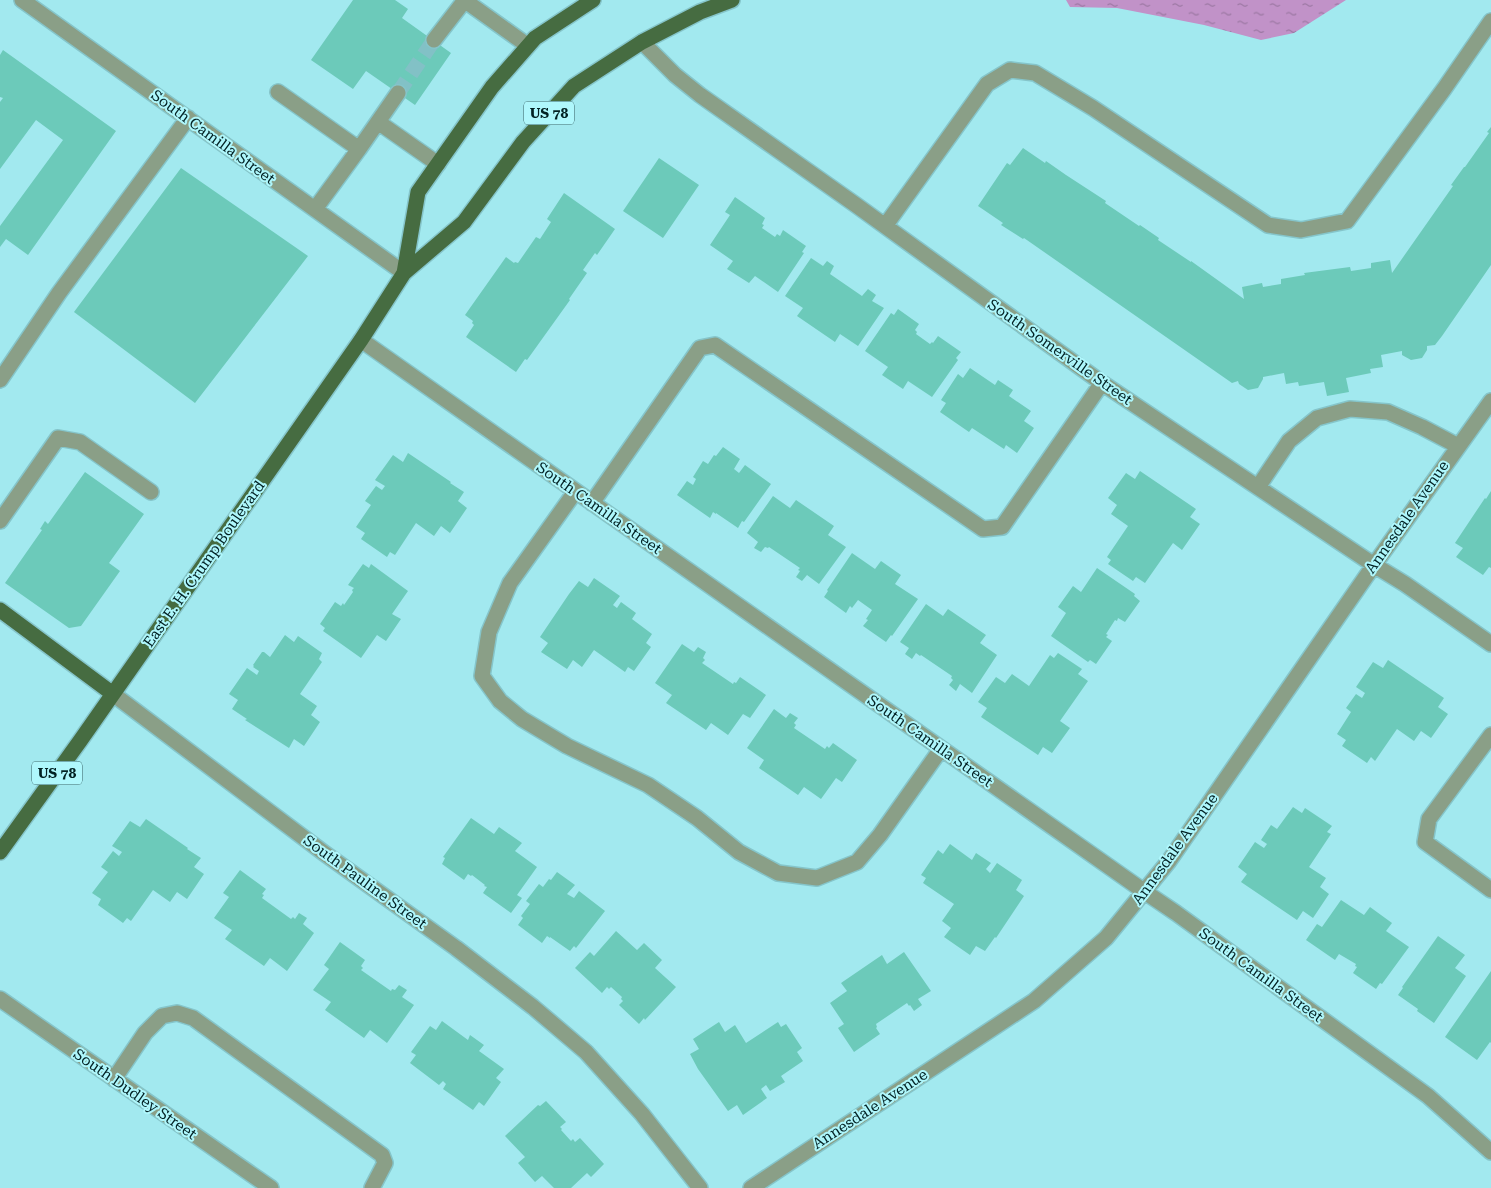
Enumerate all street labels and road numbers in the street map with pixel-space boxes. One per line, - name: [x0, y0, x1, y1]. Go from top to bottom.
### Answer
- street label: South Camilla Street: [148, 86, 279, 188]
- road number: US 78: [524, 102, 574, 125]
- street label: South Somerville Street: [984, 295, 1136, 409]
- street label: Annesdale Avenue: [1361, 457, 1453, 577]
- street label: South Camilla Street: [533, 458, 665, 558]
- street label: East E. H. Crump Boulevard: [140, 477, 269, 651]
- street label: South Camilla Street: [864, 691, 996, 791]
- road number: US 78: [32, 761, 82, 784]
- street label: Annesdale Avenue: [1129, 790, 1221, 908]
- street label: South Pauline Street: [300, 831, 430, 933]
- street label: South Camilla Street: [1196, 924, 1327, 1026]
- street label: South Dudley Street: [70, 1045, 200, 1144]
- street label: Annesdale Avenue: [809, 1065, 931, 1153]

